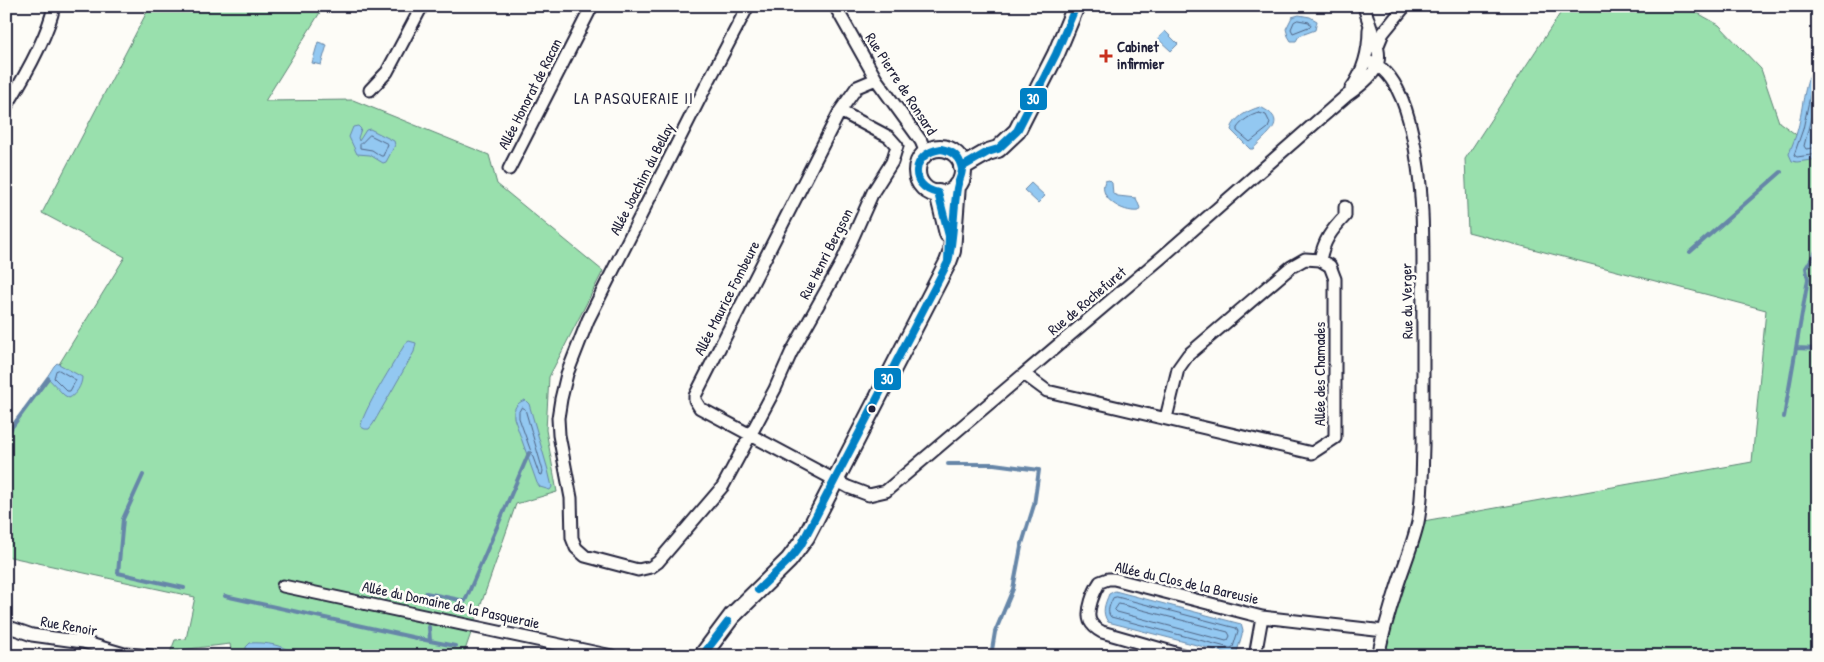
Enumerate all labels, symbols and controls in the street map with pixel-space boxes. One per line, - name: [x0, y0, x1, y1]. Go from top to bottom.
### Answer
- street label: Rue Pierre de Ronsard: [860, 29, 942, 139]
- street label: Allée Honorat de Racan: [493, 35, 567, 153]
- place label: Cabinet infirmier: [1117, 36, 1164, 74]
- marker: Cabinet infirmier: [1099, 49, 1113, 63]
- district label: LA PASQUERAIE II: [574, 87, 694, 109]
- line badge: 30: [1019, 87, 1048, 111]
- text: 30: [1027, 89, 1040, 108]
- street label: Allée Joachim du Bellay: [604, 119, 679, 238]
- street label: Rue Henri Bergson: [794, 205, 858, 303]
- street label: Allée Maurice Fombeure: [689, 237, 765, 359]
- street label: Rue de Rochefuret: [1043, 261, 1131, 340]
- street label: Rue du Verger: [1395, 263, 1418, 339]
- street label: Allée des Chamades: [1309, 322, 1330, 426]
- line badge: 30: [873, 367, 902, 391]
- text: 30: [881, 369, 894, 388]
- unlabelled marker: [867, 404, 877, 414]
- street label: Allée du Clos de la Bareusie: [1113, 556, 1261, 609]
- street label: Allée du Domaine de la Pasqueraie: [361, 575, 542, 634]
- street label: Rue Renoir: [39, 610, 99, 641]

